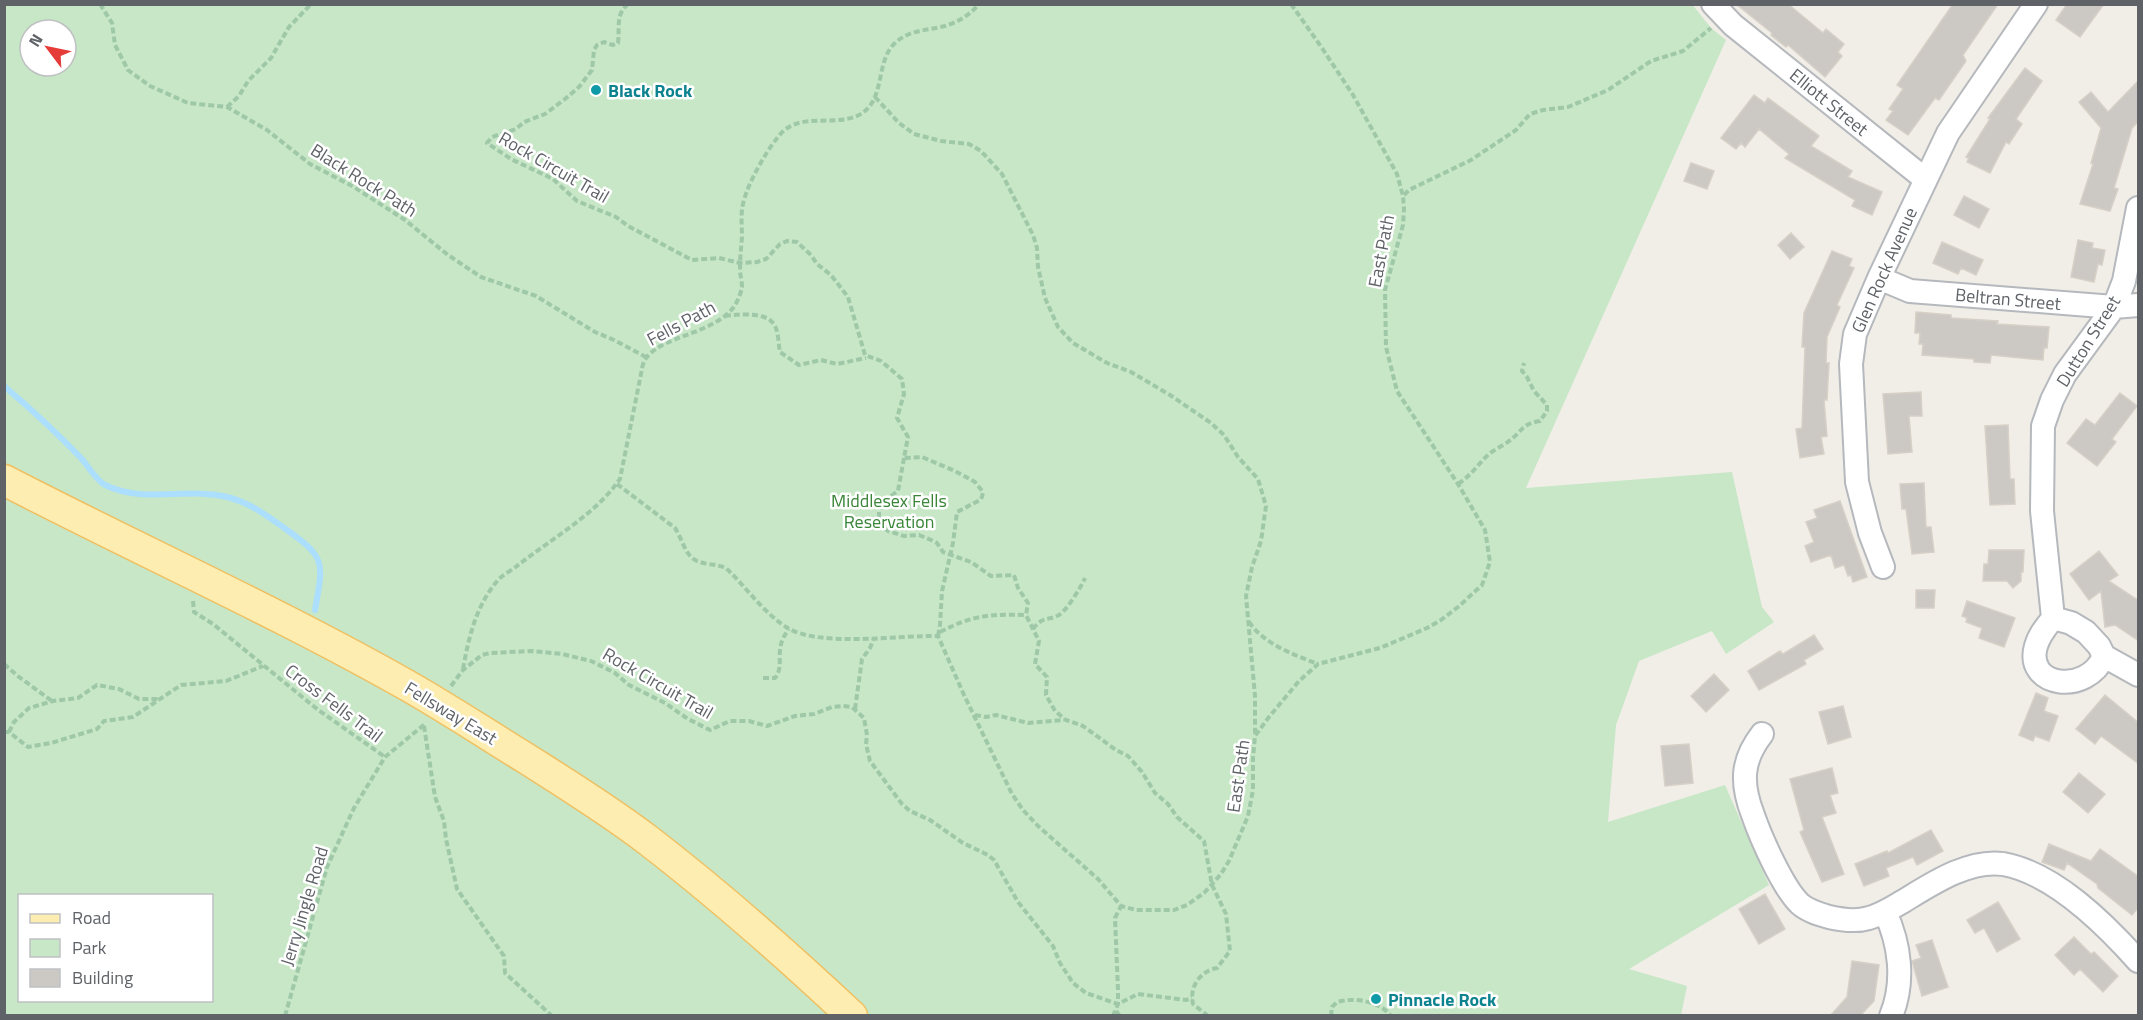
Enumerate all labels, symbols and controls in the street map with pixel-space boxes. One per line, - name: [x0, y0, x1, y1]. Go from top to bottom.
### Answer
- north arrow: [18, 18, 78, 78]
- text: N: [22, 29, 48, 51]
- street label: Elliott Street: [1784, 62, 1875, 143]
- place label: Black Rock: [608, 77, 693, 104]
- marker: Black Rock: [589, 83, 603, 97]
- street label: Rock Circuit Trail: [494, 124, 614, 210]
- street label: Black Rock Path: [305, 136, 423, 224]
- street label: Glen Rock Avenue: [1844, 203, 1924, 337]
- street label: East Path: [1361, 212, 1401, 290]
- street label: Beltran Street: [1954, 281, 2063, 317]
- street label: Dutton Street: [2049, 289, 2127, 392]
- street label: Fells Path: [642, 294, 720, 352]
- park label: Middlesex Fells Reservation: [831, 487, 947, 535]
- street label: Rock Circuit Trail: [598, 640, 718, 726]
- street label: Cross Fells Trail: [280, 657, 388, 749]
- street label: Fellsway East: [400, 675, 503, 752]
- street label: East Path: [1220, 738, 1256, 814]
- street label: Jerry Jingle Road: [273, 843, 335, 969]
- legend: [18, 894, 213, 1002]
- text: Road: [72, 904, 111, 931]
- text: Park: [72, 934, 107, 961]
- text: Building: [72, 964, 133, 991]
- place label: Pinnacle Rock: [1388, 986, 1497, 1013]
- marker: Pinnacle Rock: [1369, 992, 1383, 1006]

